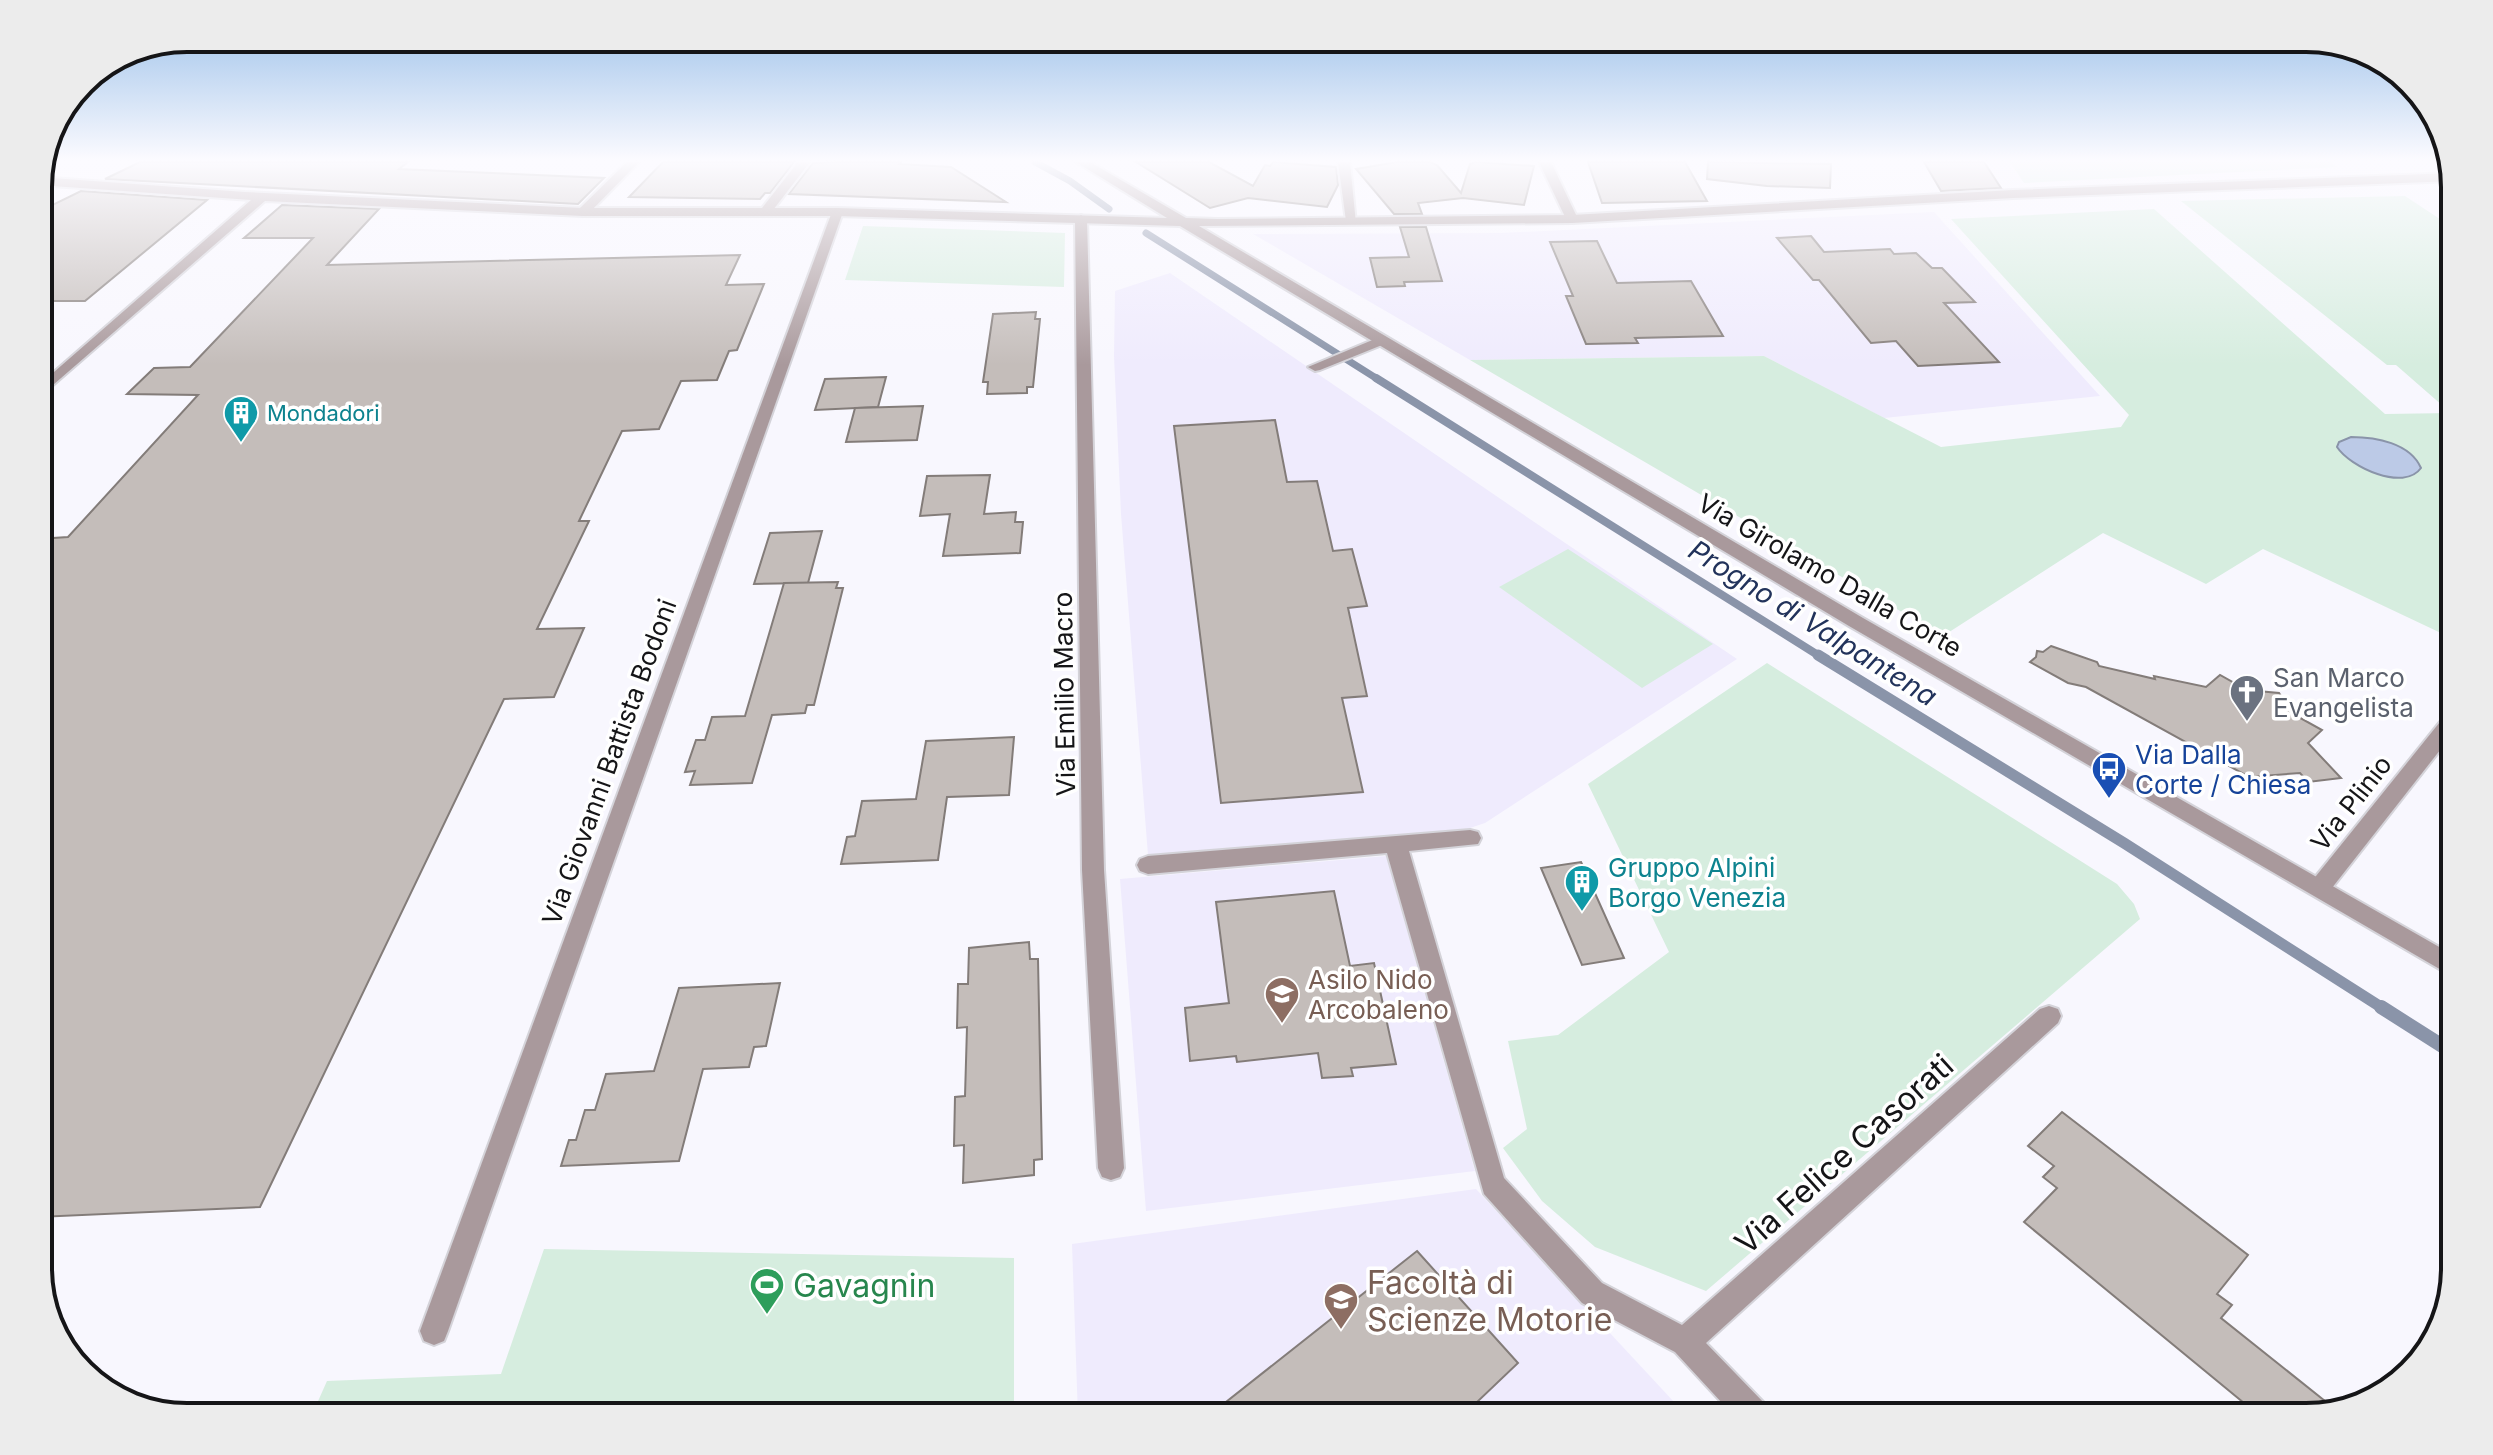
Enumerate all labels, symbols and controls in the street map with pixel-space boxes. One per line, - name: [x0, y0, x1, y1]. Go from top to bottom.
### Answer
- building icon: Mondadori: [222, 394, 260, 444]
- place label: Mondadori: [267, 400, 380, 426]
- street label: Via Girolamo Dalla Corte: [1693, 487, 1967, 663]
- water label: Progno di Valpantena: [1682, 533, 1944, 713]
- street label: Via Emilio Macro: [1047, 592, 1081, 796]
- street label: Via Giovanni Battista Bodoni: [535, 595, 683, 929]
- place label: San Marco Evangelista: [2273, 662, 2414, 723]
- church icon: San Marco Evangelista: [2228, 673, 2266, 723]
- place label: Via Dalla Corte / Chiesa: [2135, 739, 2311, 800]
- street label: Via Plinio: [2304, 749, 2398, 857]
- bus stop icon: Via Dalla Corte / Chiesa: [2090, 750, 2128, 800]
- place label: Gruppo Alpini Borgo Venezia: [1608, 852, 1786, 913]
- building icon: Gruppo Alpini Borgo Venezia: [1563, 863, 1601, 913]
- place label: Asilo Nido Arcobaleno: [1308, 964, 1449, 1025]
- school or university icon: Asilo Nido Arcobaleno: [1263, 975, 1301, 1025]
- street label: Via Felice Casorati: [1727, 1046, 1961, 1262]
- place label: Facoltà di Scienze Motorie: [1367, 1263, 1612, 1339]
- sports icon: Gavagnin: [748, 1266, 786, 1316]
- place label: Gavagnin: [793, 1266, 935, 1305]
- school or university icon: Facoltà di Scienze Motorie: [1322, 1281, 1360, 1331]

